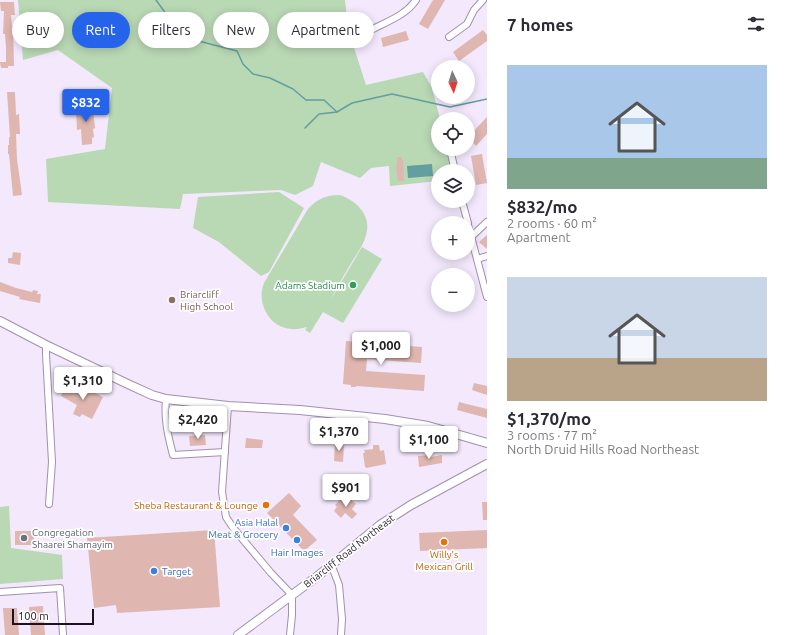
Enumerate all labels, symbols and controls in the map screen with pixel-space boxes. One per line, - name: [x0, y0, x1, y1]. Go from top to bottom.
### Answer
- chip: Buy: [12, 12, 64, 48]
- chip: Rent: [72, 12, 130, 48]
- chip: Filters: [138, 12, 205, 48]
- chip: New: [213, 12, 269, 48]
- chip: Apartment: [277, 12, 374, 48]
- icon: filters: [745, 13, 767, 35]
- text: 7 homes: [507, 15, 573, 34]
- north arrow: [431, 60, 475, 104]
- map controls: [431, 60, 475, 312]
- pin: $832: [62, 89, 110, 123]
- icon: home: [601, 91, 673, 163]
- text: $832: [71, 95, 101, 109]
- button: locate: [431, 112, 475, 156]
- button: layers: [431, 164, 475, 208]
- text: $832/mo: [507, 197, 577, 216]
- button: +: [431, 216, 475, 260]
- text: 2 rooms · 60 m²: [507, 216, 597, 230]
- text: Apartment: [507, 230, 571, 244]
- button: −: [431, 268, 475, 312]
- place label: Adams Stadium: [275, 280, 345, 291]
- marker: Adams Stadium: [348, 280, 358, 290]
- place label: Briarcliff High School: [180, 289, 233, 312]
- marker: Briarcliff High School: [167, 295, 177, 305]
- icon: home: [601, 303, 673, 375]
- pin: $1,000: [348, 332, 414, 366]
- text: $1,000: [361, 338, 401, 352]
- pin: $1,310: [50, 367, 116, 401]
- text: $1,310: [63, 373, 103, 387]
- pin: $2,420: [165, 406, 231, 440]
- text: $1,370/mo: [507, 409, 591, 428]
- text: $2,420: [178, 412, 218, 426]
- pin: $1,370: [306, 418, 372, 452]
- text: $1,370: [319, 424, 359, 438]
- pin: $1,100: [396, 426, 462, 460]
- text: 3 rooms · 77 m²: [507, 428, 597, 442]
- text: $1,100: [409, 432, 449, 446]
- text: North Druid Hills Road Northeast: [507, 442, 699, 456]
- pin: $901: [322, 474, 370, 508]
- text: $901: [331, 480, 361, 494]
- place label: Sheba Restaurant & Lounge: [134, 500, 258, 511]
- marker: Sheba Restaurant & Lounge: [261, 500, 271, 510]
- street label: Briarcliff Road Northeast: [302, 512, 396, 590]
- place label: Asia Halal Meat & Grocery: [208, 517, 278, 540]
- marker: Asia Halal Meat & Grocery: [281, 523, 291, 533]
- place label: Congregation Shaarei Shamayim: [32, 527, 113, 550]
- marker: Congregation Shaarei Shamayim: [19, 533, 29, 543]
- marker: Hair Images: [292, 535, 302, 545]
- marker: Willy's Mexican Grill: [439, 537, 449, 547]
- place label: Hair Images: [271, 547, 323, 558]
- place label: Willy's Mexican Grill: [415, 549, 473, 572]
- marker: Target: [149, 566, 159, 576]
- place label: Target: [162, 566, 191, 577]
- scale bar: [12, 607, 94, 626]
- text: 100 m: [18, 610, 49, 622]

